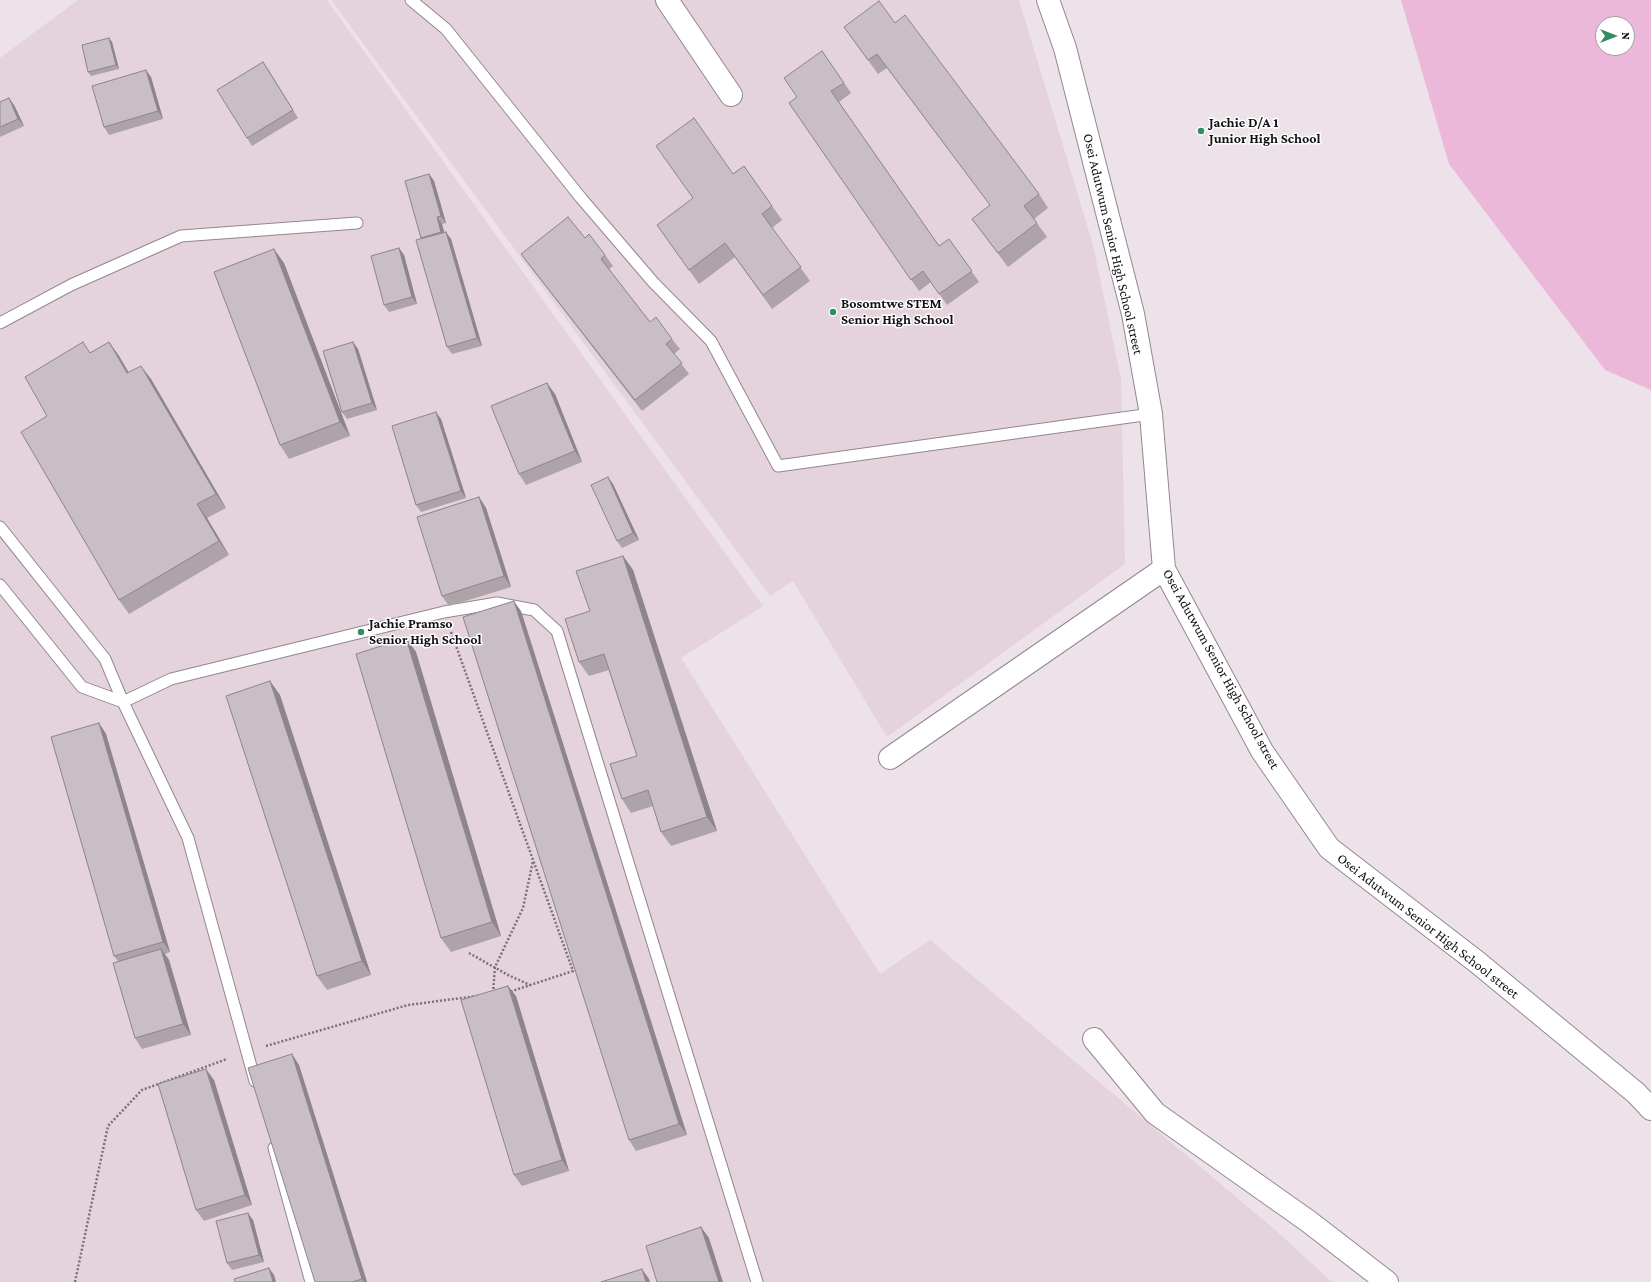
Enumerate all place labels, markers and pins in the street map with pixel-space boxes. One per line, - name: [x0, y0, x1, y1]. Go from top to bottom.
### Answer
- place label: Jachie D/A 1 Junior High School: [1209, 115, 1321, 148]
- marker: Jachie D/A 1 Junior High School: [1196, 126, 1206, 136]
- place label: Bosomtwe STEM Senior High School: [841, 296, 954, 328]
- marker: Bosomtwe STEM Senior High School: [828, 307, 838, 317]
- place label: Jachie Pramso Senior High School: [369, 616, 482, 648]
- marker: Jachie Pramso Senior High School: [356, 627, 366, 637]

